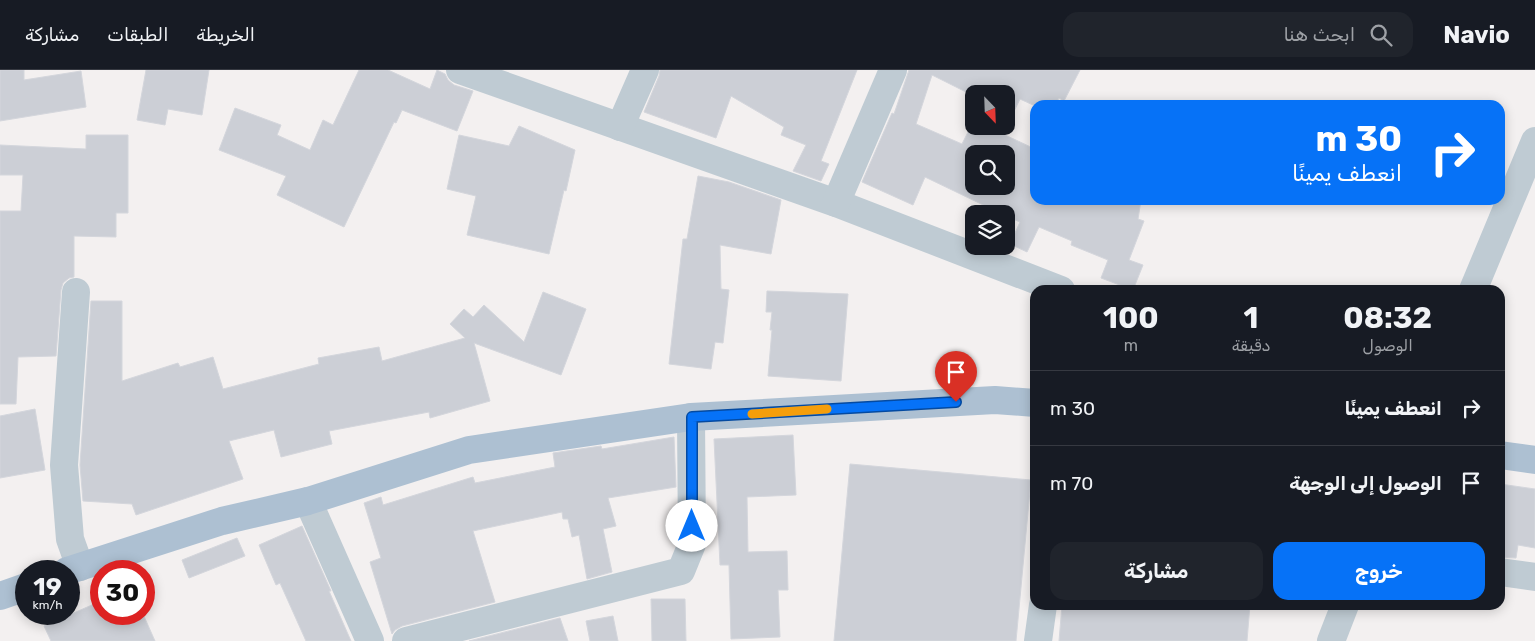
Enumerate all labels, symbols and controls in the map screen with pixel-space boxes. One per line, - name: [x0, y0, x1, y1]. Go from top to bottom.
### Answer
- search box: [1063, 12, 1413, 57]
- icon: search: [1367, 21, 1395, 49]
- text: Navio: [1443, 21, 1510, 49]
- text: ابحث هنا: [1283, 23, 1355, 46]
- text: مشاركة: [25, 24, 79, 46]
- text: الطبقات: [107, 24, 168, 46]
- text: الخريطة: [196, 24, 255, 46]
- north arrow: [965, 85, 1015, 135]
- map controls: [965, 85, 1015, 255]
- text: 30 m: [1316, 118, 1402, 160]
- icon: right: [1420, 120, 1485, 185]
- button: search: [965, 145, 1015, 195]
- text: انعطف يمينًا: [1292, 160, 1402, 187]
- button: layers: [965, 205, 1015, 255]
- text: 100: [1103, 300, 1159, 336]
- text: 1: [1244, 300, 1258, 336]
- text: 08:32: [1343, 300, 1432, 336]
- text: m: [1124, 336, 1138, 355]
- text: دقيقة: [1232, 336, 1270, 355]
- text: الوصول: [1362, 336, 1413, 355]
- pin: [935, 351, 977, 402]
- icon: arrive: [942, 358, 970, 386]
- icon: right: [1457, 394, 1485, 422]
- text: 30 m: [1050, 397, 1095, 420]
- text: انعطف يمينًا: [1345, 397, 1442, 420]
- icon: arrive: [1457, 469, 1485, 497]
- text: 70 m: [1050, 472, 1093, 495]
- text: الوصول إلى الوجهة: [1289, 472, 1442, 495]
- position arrow: [665, 499, 717, 551]
- button: مشاركة: [1050, 542, 1263, 600]
- button: خروج: [1273, 542, 1485, 600]
- speed limit sign: 30: [90, 560, 155, 625]
- text: 19: [33, 572, 62, 601]
- text: km/h: [33, 598, 62, 612]

